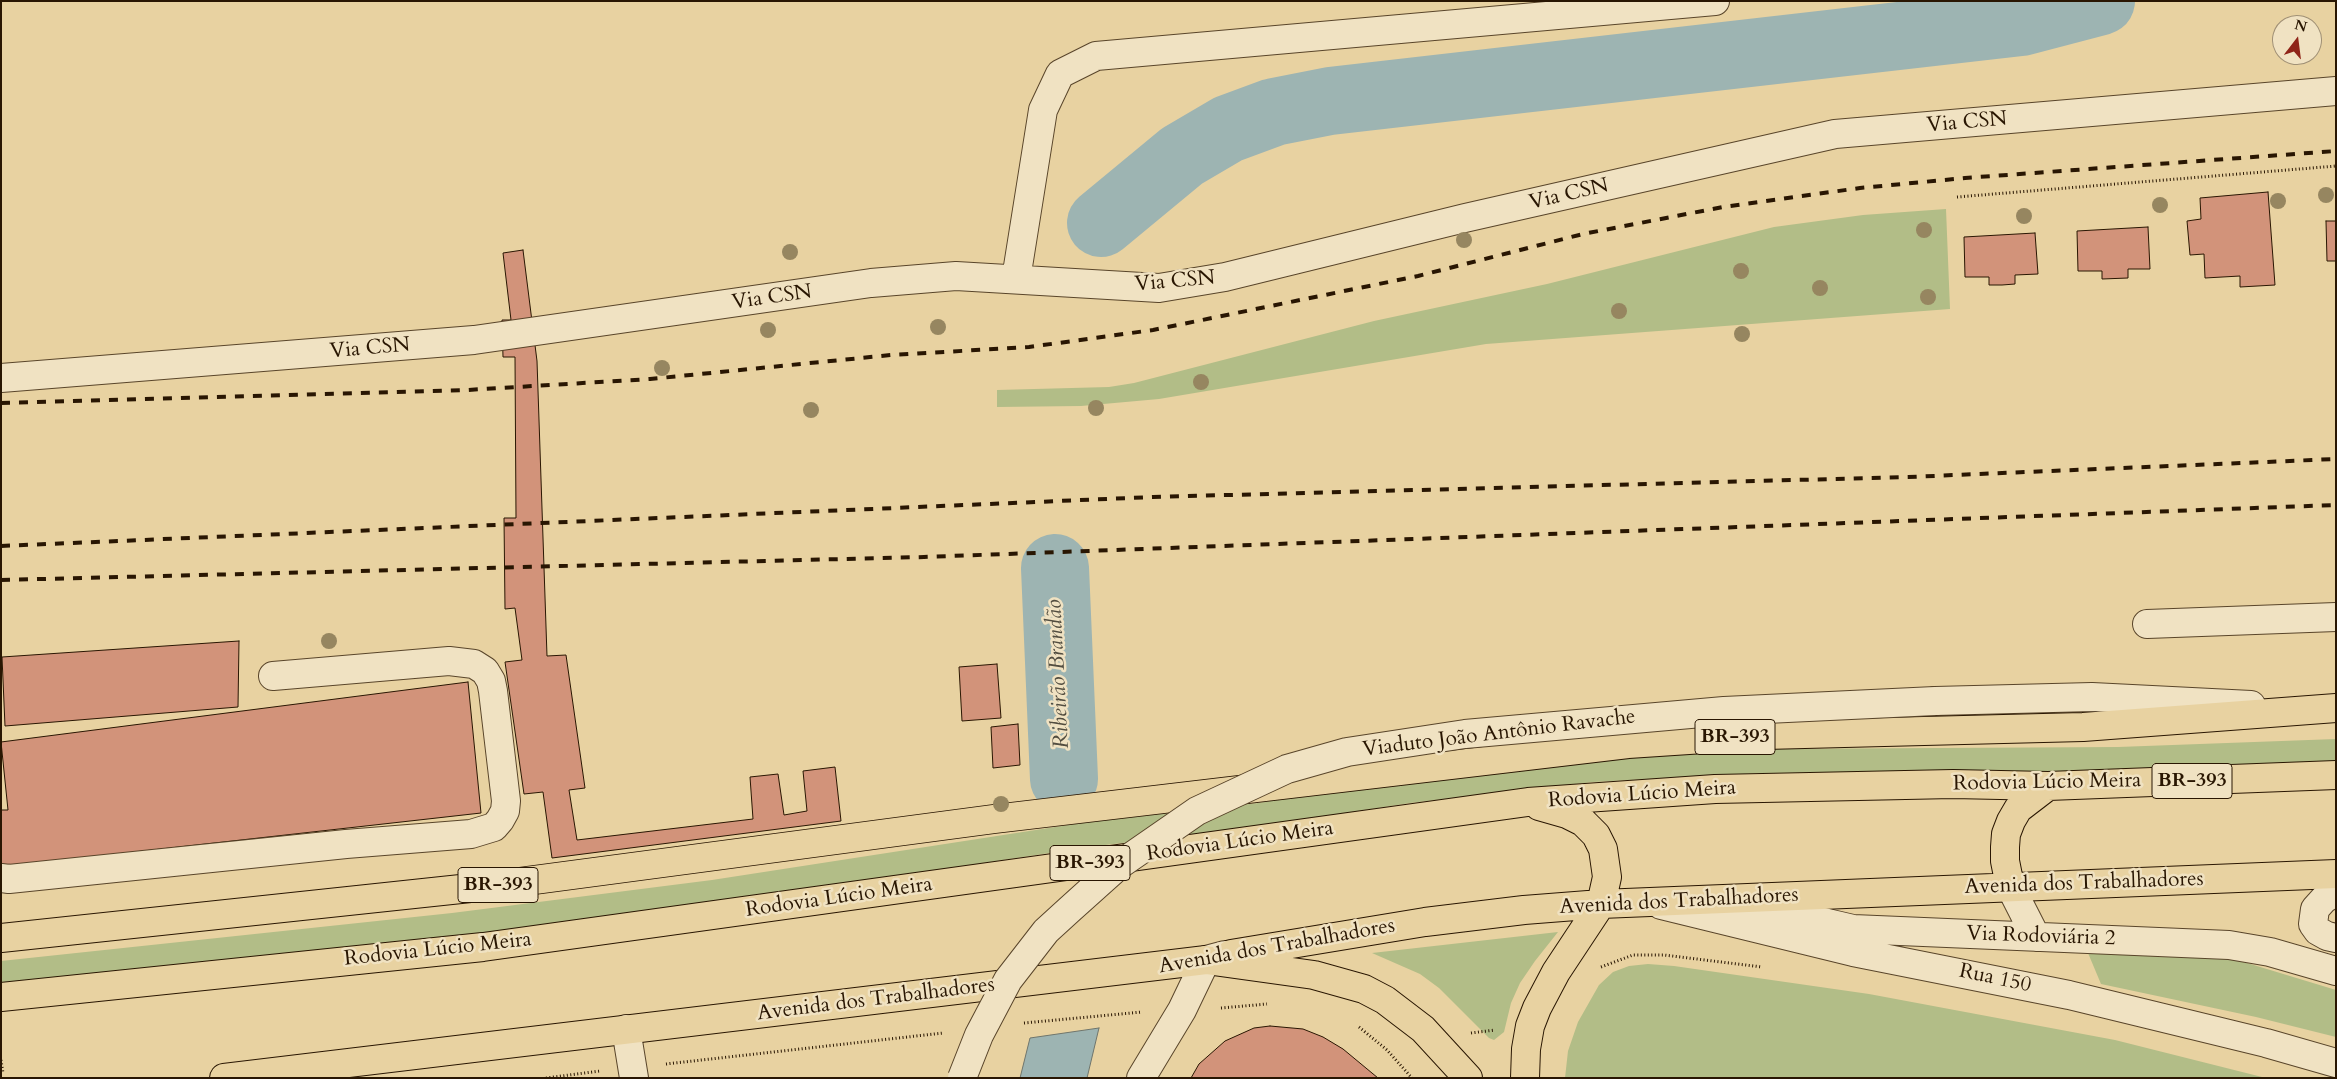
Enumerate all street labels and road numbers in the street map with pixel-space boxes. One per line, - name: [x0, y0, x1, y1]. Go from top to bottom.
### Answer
- street label: Via CSN: [1926, 107, 2008, 139]
- street label: Via CSN: [1527, 174, 1611, 216]
- street label: Via CSN: [1134, 266, 1216, 298]
- street label: Via CSN: [730, 280, 814, 316]
- street label: Via CSN: [329, 333, 411, 365]
- street label: Viaduto João Antônio Ravache: [1361, 705, 1637, 763]
- road number: BR-393: [1695, 720, 1775, 754]
- road number: BR-393: [2152, 764, 2232, 798]
- street label: Rodovia Lúcio Meira: [1953, 769, 2141, 797]
- street label: Rodovia Lúcio Meira: [1547, 776, 1737, 814]
- street label: Rodovia Lúcio Meira: [1145, 816, 1335, 868]
- road number: BR-393: [1050, 846, 1130, 880]
- street label: Avenida dos Trabalhadores: [1964, 867, 2204, 901]
- road number: BR-393: [458, 868, 538, 902]
- street label: Rodovia Lúcio Meira: [744, 872, 934, 924]
- street label: Avenida dos Trabalhadores: [1559, 883, 1799, 921]
- street label: Avenida dos Trabalhadores: [1157, 914, 1397, 980]
- street label: Via Rodoviária 2: [1966, 922, 2116, 952]
- street label: Rodovia Lúcio Meira: [343, 928, 533, 972]
- street label: Rua 150: [1957, 959, 2033, 999]
- street label: Avenida dos Trabalhadores: [756, 973, 996, 1027]

